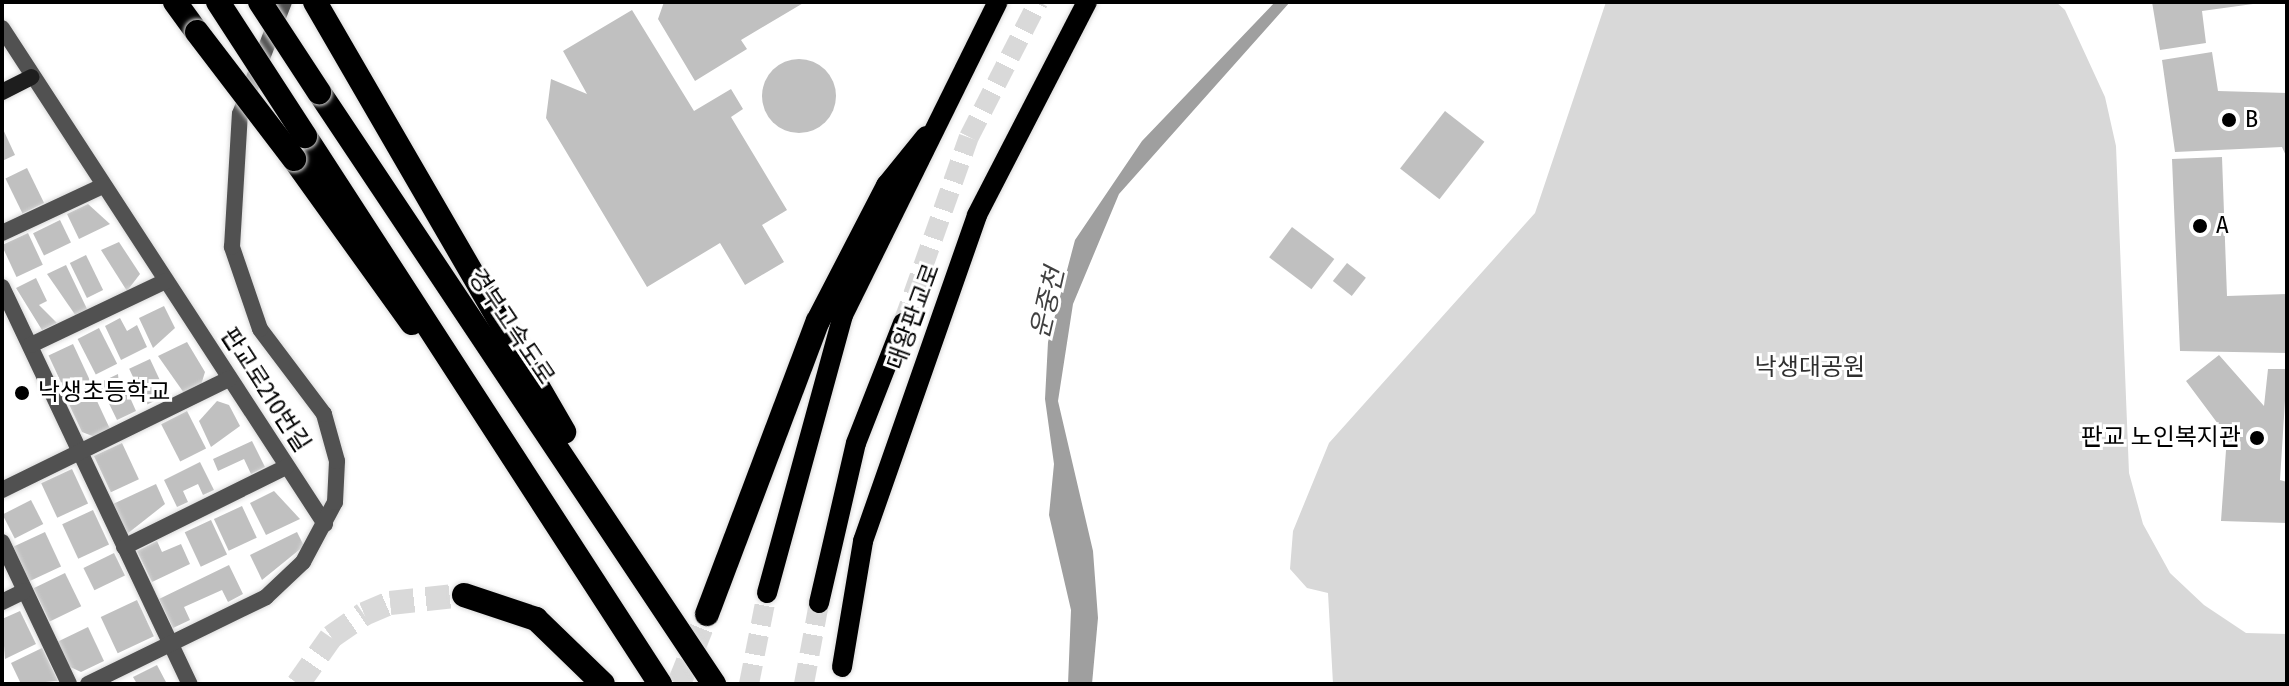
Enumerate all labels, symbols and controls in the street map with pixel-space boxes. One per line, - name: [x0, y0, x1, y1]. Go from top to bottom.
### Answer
- place label: B: [2245, 106, 2258, 134]
- marker: B: [2220, 111, 2238, 129]
- place label: A: [2216, 212, 2229, 240]
- marker: A: [2191, 217, 2209, 235]
- street label: 대왕판교로: [882, 260, 946, 374]
- street label: 경부고속도로: [462, 264, 560, 390]
- water label: 운중천: [1025, 265, 1071, 341]
- street label: 판교로210번길: [214, 322, 316, 458]
- park label: 낙생대공원: [1755, 354, 1865, 382]
- place label: 낙생초등학교: [38, 379, 170, 407]
- marker: 낙생초등학교: [13, 384, 31, 402]
- place label: 판교 노인복지관: [2081, 424, 2241, 452]
- marker: 판교 노인복지관: [2248, 429, 2266, 447]

